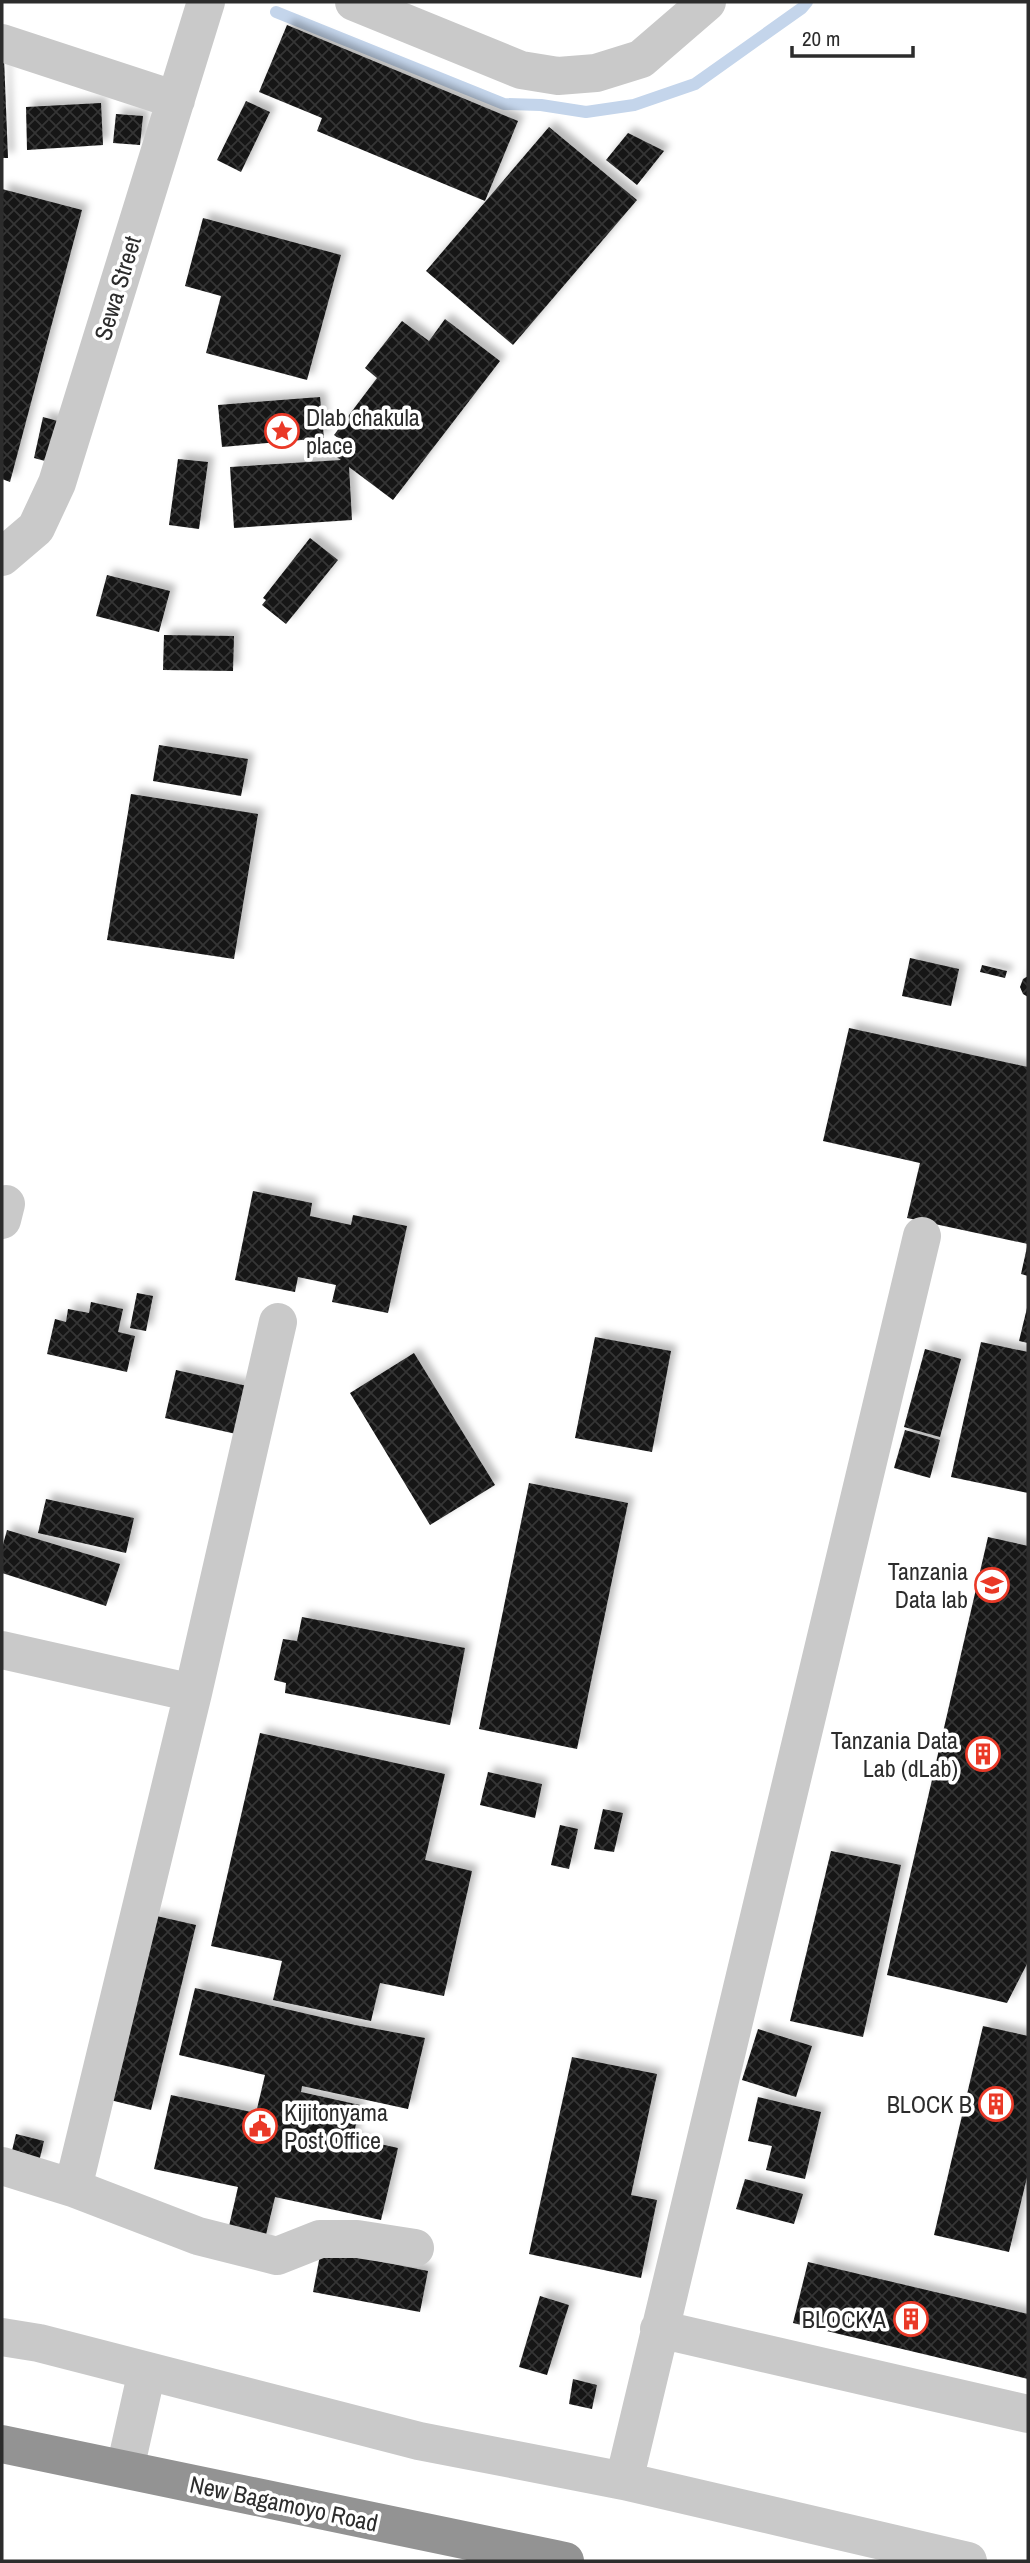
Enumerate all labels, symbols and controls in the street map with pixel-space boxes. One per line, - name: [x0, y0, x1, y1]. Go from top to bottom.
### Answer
- scale bar: [792, 14, 913, 58]
- text: 20 m: [802, 24, 840, 53]
- street label: Sewa Street: [86, 232, 148, 344]
- place label: Dlab chakula place: [306, 401, 420, 461]
- place icon: Dlab chakula place: [263, 412, 301, 450]
- place label: Tanzania Data lab: [888, 1555, 968, 1615]
- school or university icon: Tanzania Data lab: [973, 1566, 1011, 1604]
- place label: Tanzania Data Lab (dLab): [831, 1724, 958, 1784]
- building icon: Tanzania Data Lab (dLab): [964, 1735, 1002, 1773]
- building icon: BLOCK B: [977, 2085, 1015, 2123]
- place label: BLOCK B: [887, 2088, 972, 2120]
- place label: Kijitonyama Post Office: [284, 2096, 388, 2156]
- public building icon: Kijitonyama Post Office: [241, 2107, 279, 2145]
- building icon: BLOCK A: [892, 2300, 930, 2338]
- place label: BLOCK A: [802, 2303, 887, 2335]
- street label: New Bagamoyo Road: [187, 2467, 381, 2539]

